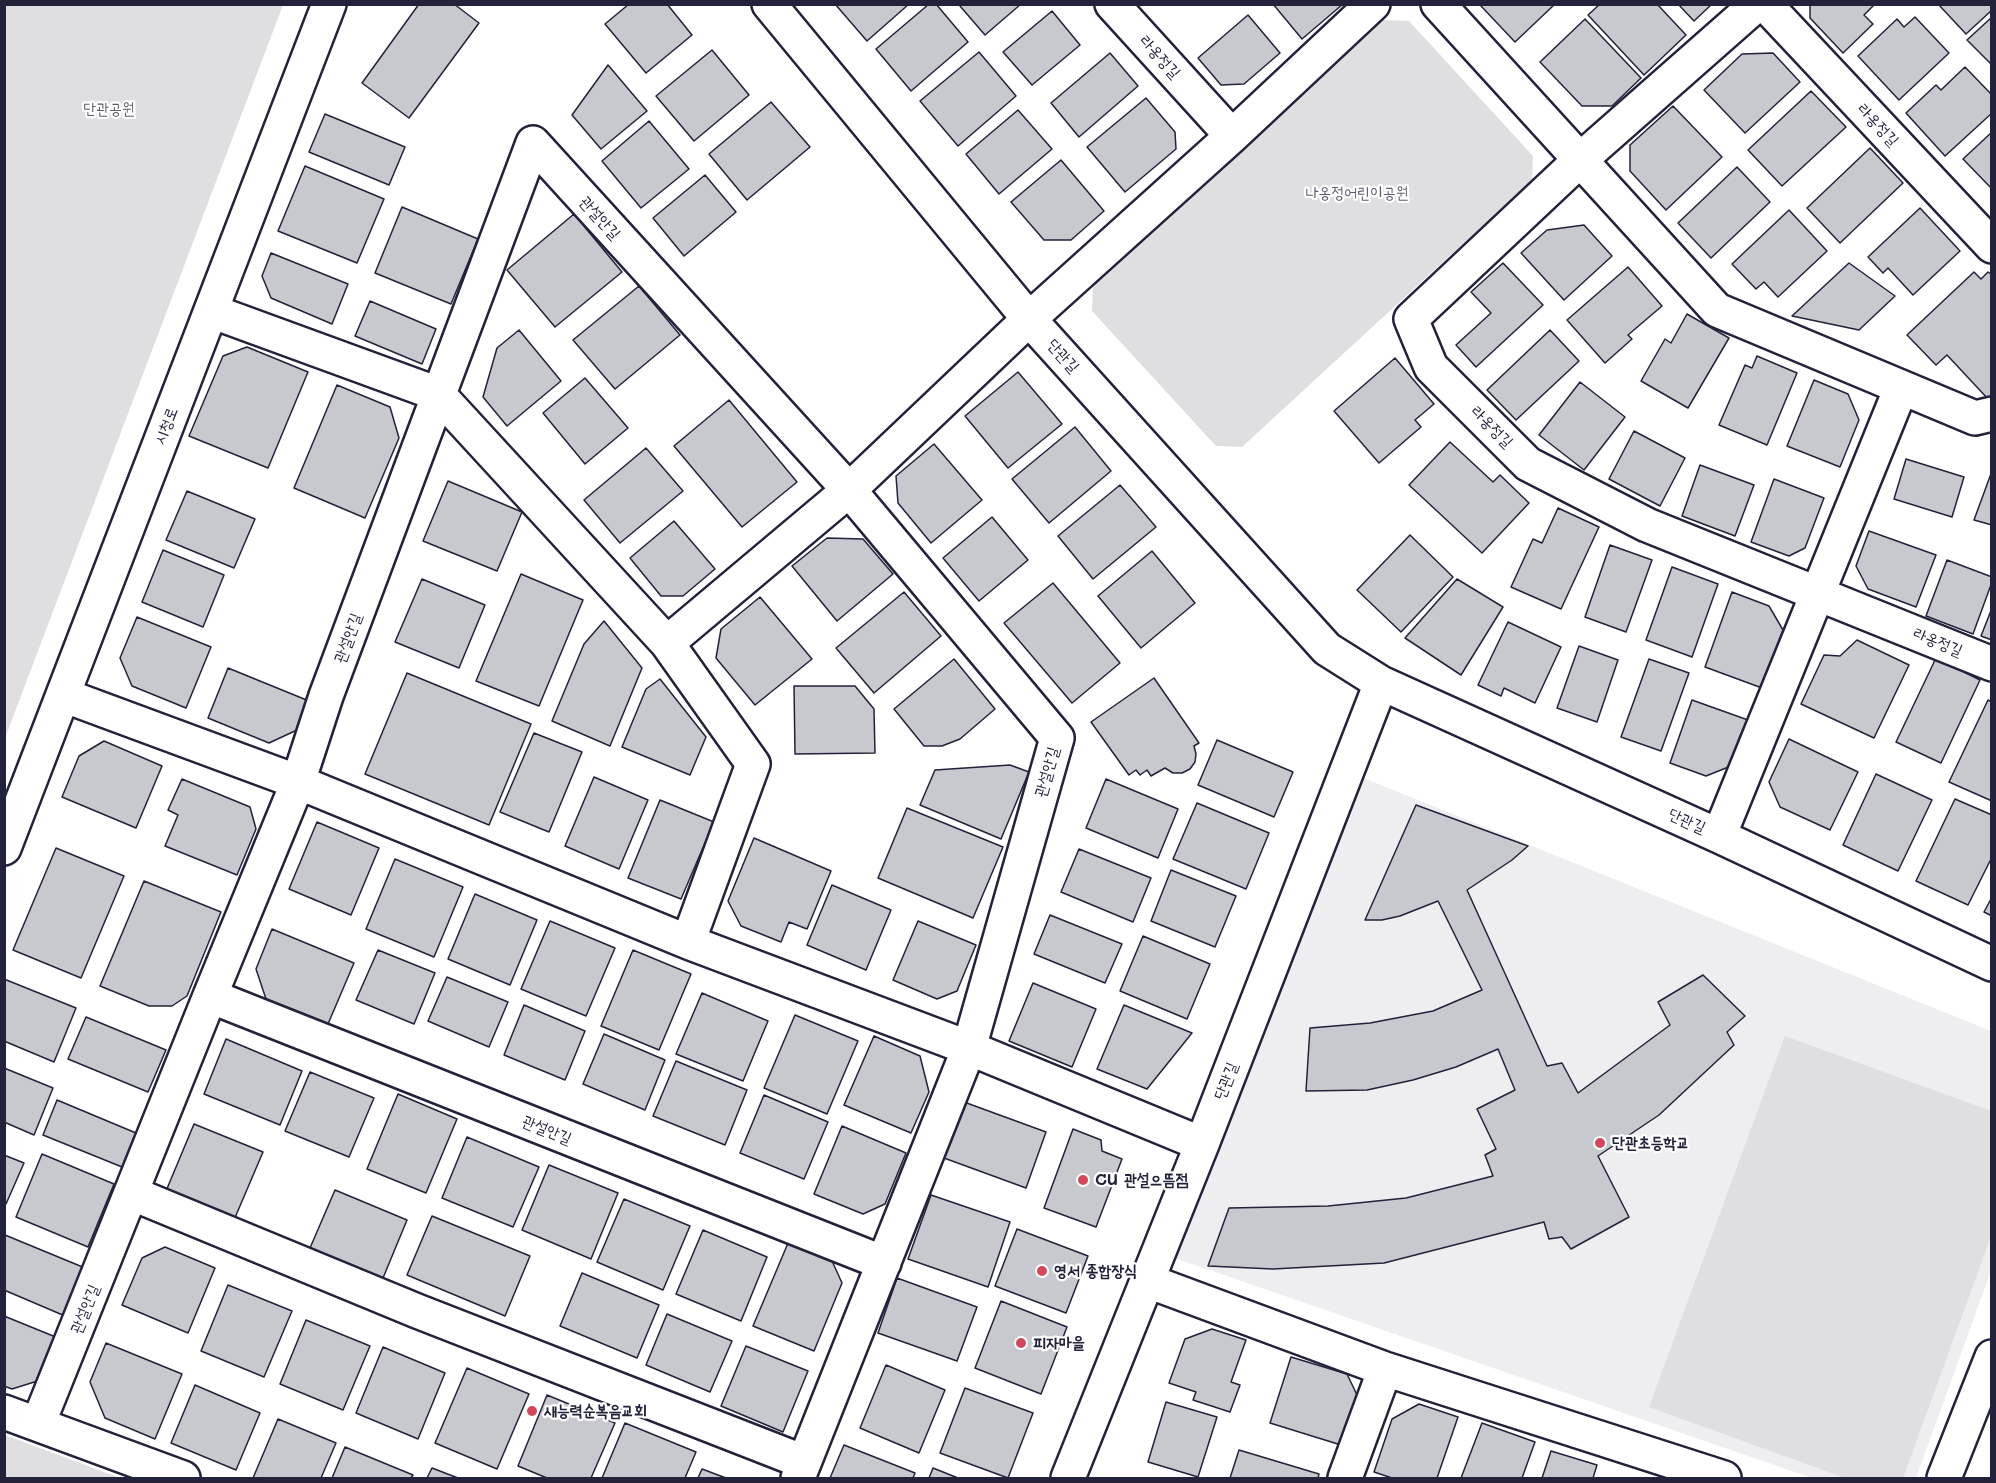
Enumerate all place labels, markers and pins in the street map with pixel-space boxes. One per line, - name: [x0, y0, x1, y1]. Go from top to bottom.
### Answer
- place label: 단관초등학교: [1612, 1133, 1689, 1153]
- marker: 단관초등학교: [1593, 1136, 1607, 1150]
- place label: CU 관설으뜸점: [1095, 1170, 1188, 1190]
- marker: CU 관설으뜸점: [1076, 1173, 1090, 1187]
- place label: 영서 종합장식: [1054, 1261, 1137, 1281]
- marker: 영서 종합장식: [1035, 1264, 1049, 1278]
- place label: 피자마을: [1033, 1333, 1084, 1353]
- marker: 피자마을: [1014, 1336, 1028, 1350]
- place label: 새능력순복음교회: [544, 1401, 647, 1421]
- marker: 새능력순복음교회: [525, 1404, 539, 1418]

